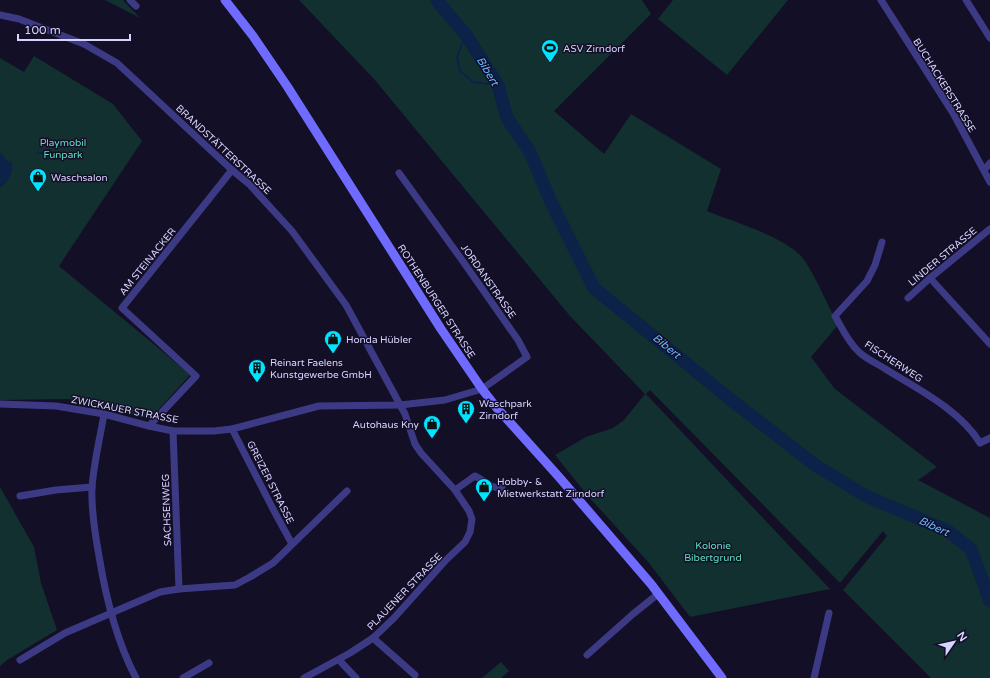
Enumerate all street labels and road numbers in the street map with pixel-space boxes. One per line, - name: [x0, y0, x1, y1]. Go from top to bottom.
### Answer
- street label: BUCHACKERSTRASSE: [910, 36, 978, 135]
- street label: BRANDSTÄTTERSTRASSE: [173, 102, 273, 197]
- street label: AM STEINACKER: [117, 225, 179, 298]
- street label: LINDER STRASSE: [906, 225, 979, 289]
- street label: ROTHENBURGER STRASSE: [395, 242, 478, 361]
- street label: JORDANSTRASSE: [458, 242, 518, 321]
- street label: FISCHERWEG: [862, 339, 925, 385]
- street label: ZWICKAUER STRASSE: [70, 394, 179, 426]
- street label: GREIZER STRASSE: [244, 439, 296, 526]
- street label: SACHSENWEG: [160, 474, 174, 546]
- street label: PLAUENER STRASSE: [365, 551, 445, 633]

